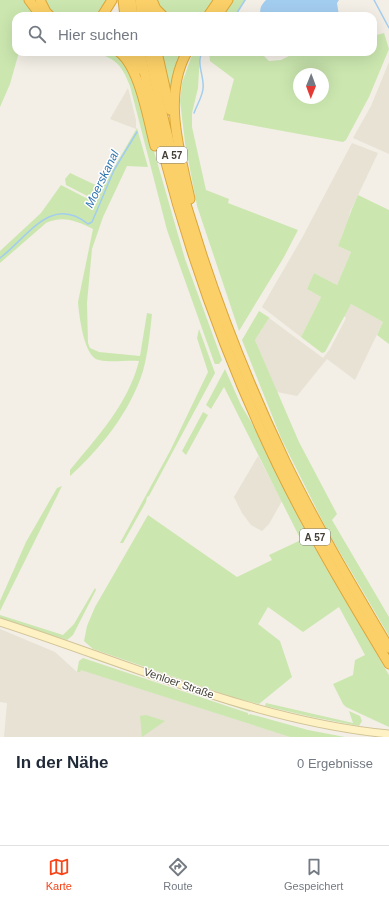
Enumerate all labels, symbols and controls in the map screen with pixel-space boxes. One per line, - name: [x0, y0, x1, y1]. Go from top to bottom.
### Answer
- search box: [12, 12, 377, 56]
- icon: search: [26, 23, 48, 45]
- text: Hier suchen: [58, 26, 138, 43]
- north arrow: [293, 68, 329, 104]
- road number: A 57: [157, 147, 187, 163]
- water label: Moerskanal: [82, 148, 122, 210]
- road number: A 57: [300, 529, 330, 545]
- street label: Venloer Straße: [142, 665, 216, 701]
- text: In der Nähe: [16, 753, 109, 772]
- text: 0 Ergebnisse: [297, 756, 373, 771]
- tab: Karte: [46, 856, 72, 892]
- tab: Route: [163, 856, 193, 892]
- tab: Gespeichert: [284, 856, 343, 892]

